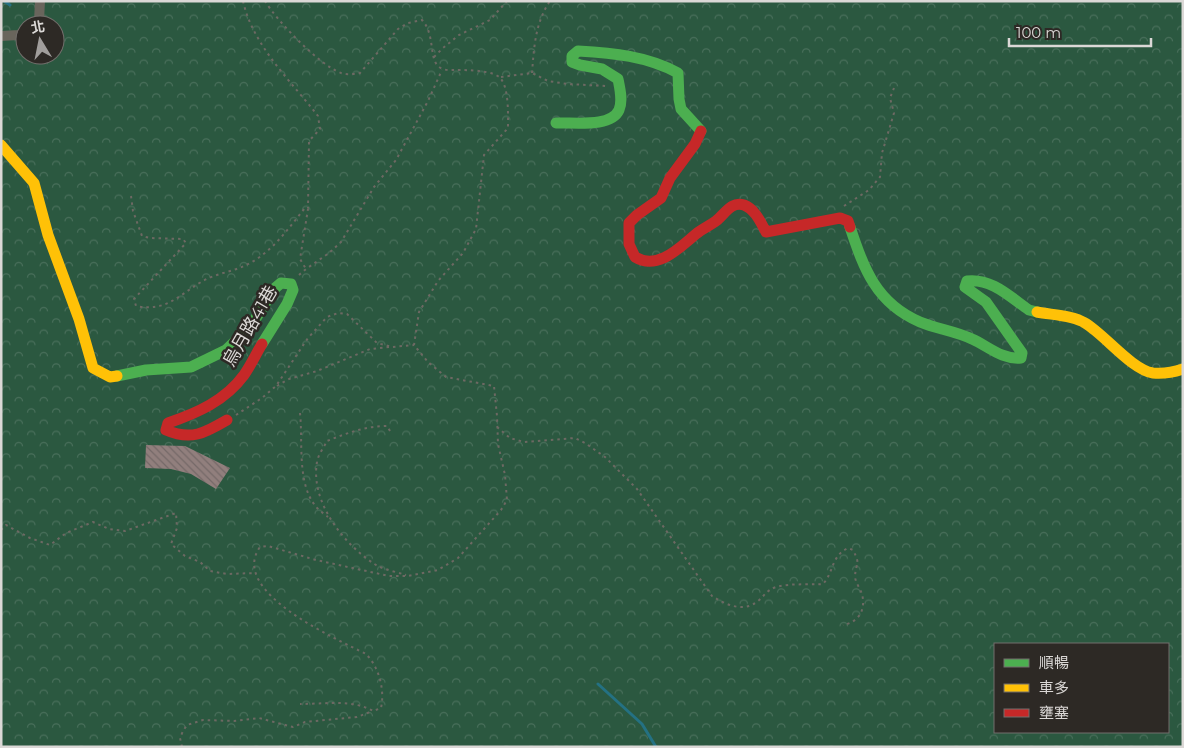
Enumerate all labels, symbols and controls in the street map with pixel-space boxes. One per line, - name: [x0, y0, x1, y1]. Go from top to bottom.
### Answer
- north arrow: [15, 15, 65, 65]
- scale bar: [1009, 15, 1152, 47]
- text: 北: [29, 17, 46, 37]
- text: 100 m: [1016, 23, 1061, 42]
- street label: 烏月路41巷: [218, 282, 282, 370]
- legend: [994, 643, 1169, 733]
- text: 順暢: [1039, 653, 1069, 672]
- text: 車多: [1039, 678, 1069, 697]
- text: 壅塞: [1039, 703, 1069, 722]

